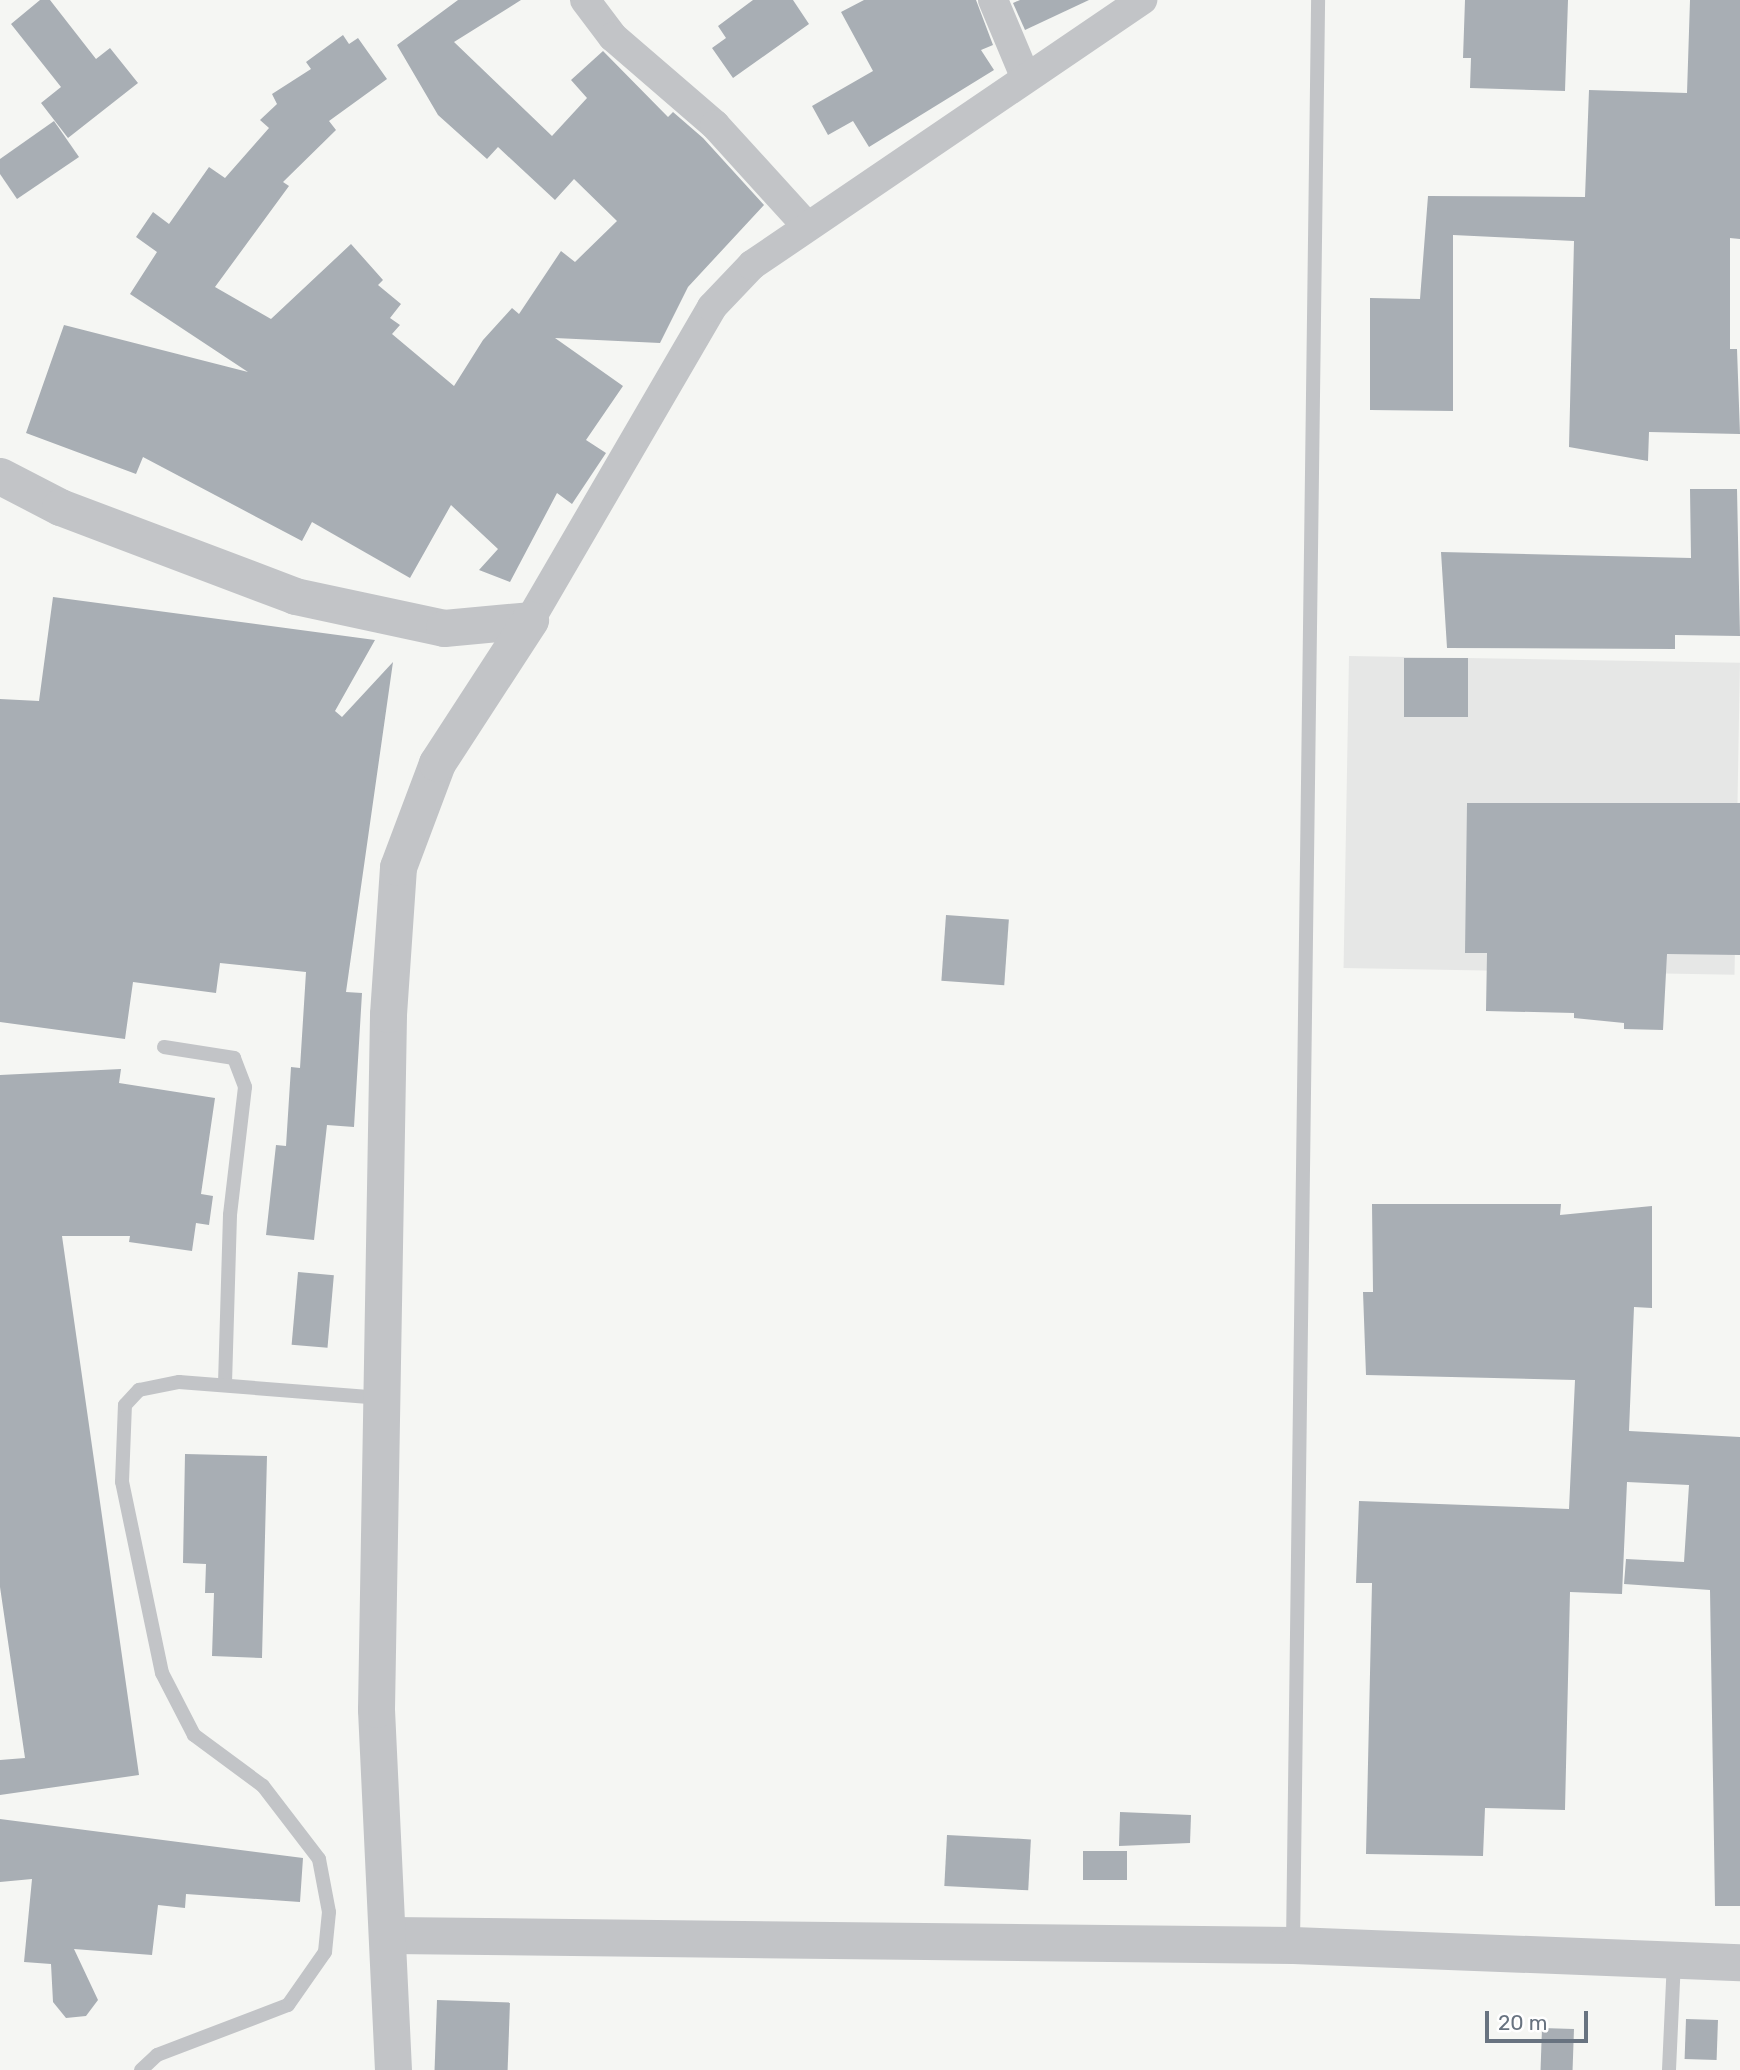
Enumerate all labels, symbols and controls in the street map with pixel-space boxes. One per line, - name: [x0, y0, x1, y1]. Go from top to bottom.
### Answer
- scale bar: [1488, 1996, 1591, 2040]
- text: 20 m: [1498, 2010, 1547, 2035]

